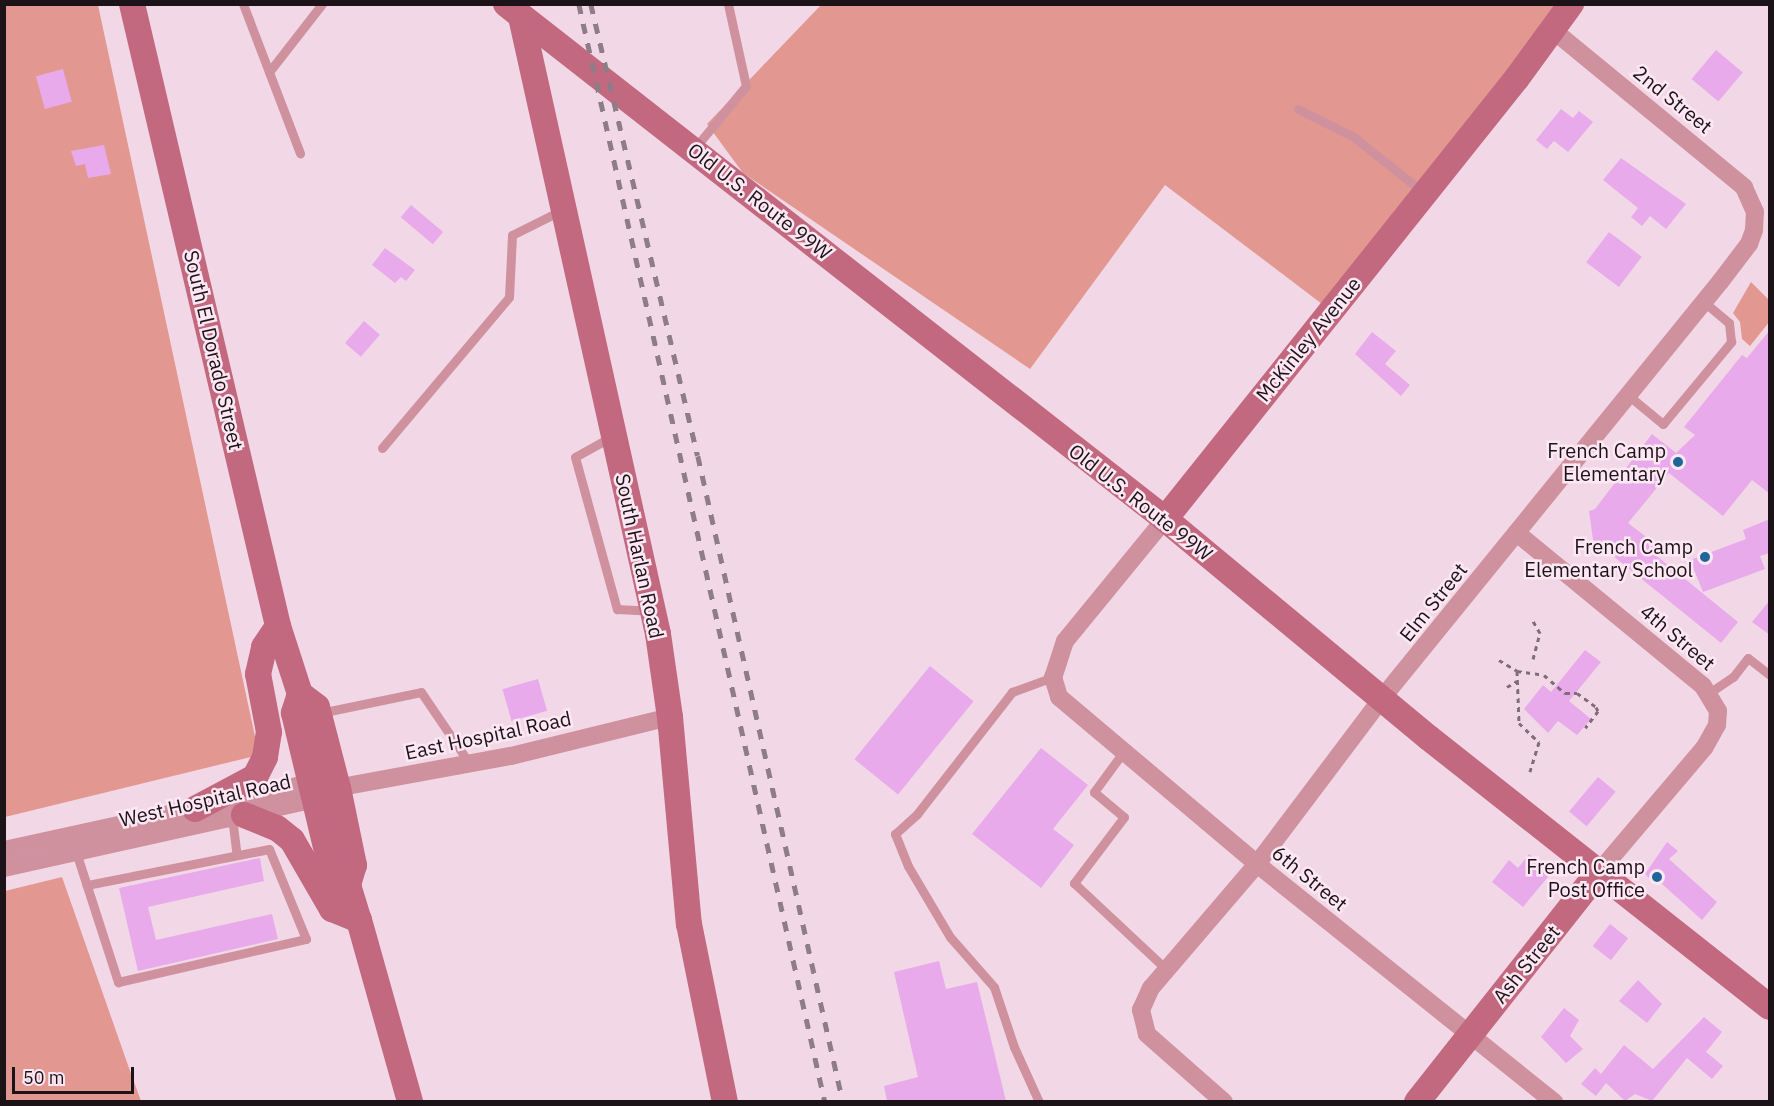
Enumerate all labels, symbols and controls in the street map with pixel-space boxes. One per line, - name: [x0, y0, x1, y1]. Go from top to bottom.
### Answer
- street label: 2nd Street: [1629, 60, 1717, 138]
- street label: Old U.S. Route 99W: [683, 137, 837, 265]
- street label: South El Dorado Street: [179, 248, 249, 452]
- street label: McKinley Avenue: [1250, 272, 1366, 406]
- street label: Old U.S. Route 99W: [1064, 438, 1218, 566]
- place label: French Camp Elementary: [1547, 438, 1666, 485]
- marker: French Camp Elementary: [1671, 455, 1685, 469]
- street label: South Harlan Road: [611, 472, 669, 640]
- place label: French Camp Elementary School: [1524, 534, 1693, 581]
- marker: French Camp Elementary School: [1698, 550, 1712, 564]
- street label: Elm Street: [1394, 558, 1472, 646]
- street label: 4th Street: [1636, 599, 1720, 675]
- street label: East Hospital Road: [403, 706, 573, 764]
- street label: West Hospital Road: [117, 769, 293, 831]
- street label: 6th Street: [1267, 840, 1353, 916]
- place label: French Camp Post Office: [1526, 854, 1645, 901]
- marker: French Camp Post Office: [1650, 870, 1664, 884]
- street label: Ash Street: [1487, 920, 1565, 1008]
- scale bar: [15, 1055, 136, 1093]
- text: 50 m: [23, 1066, 65, 1089]

